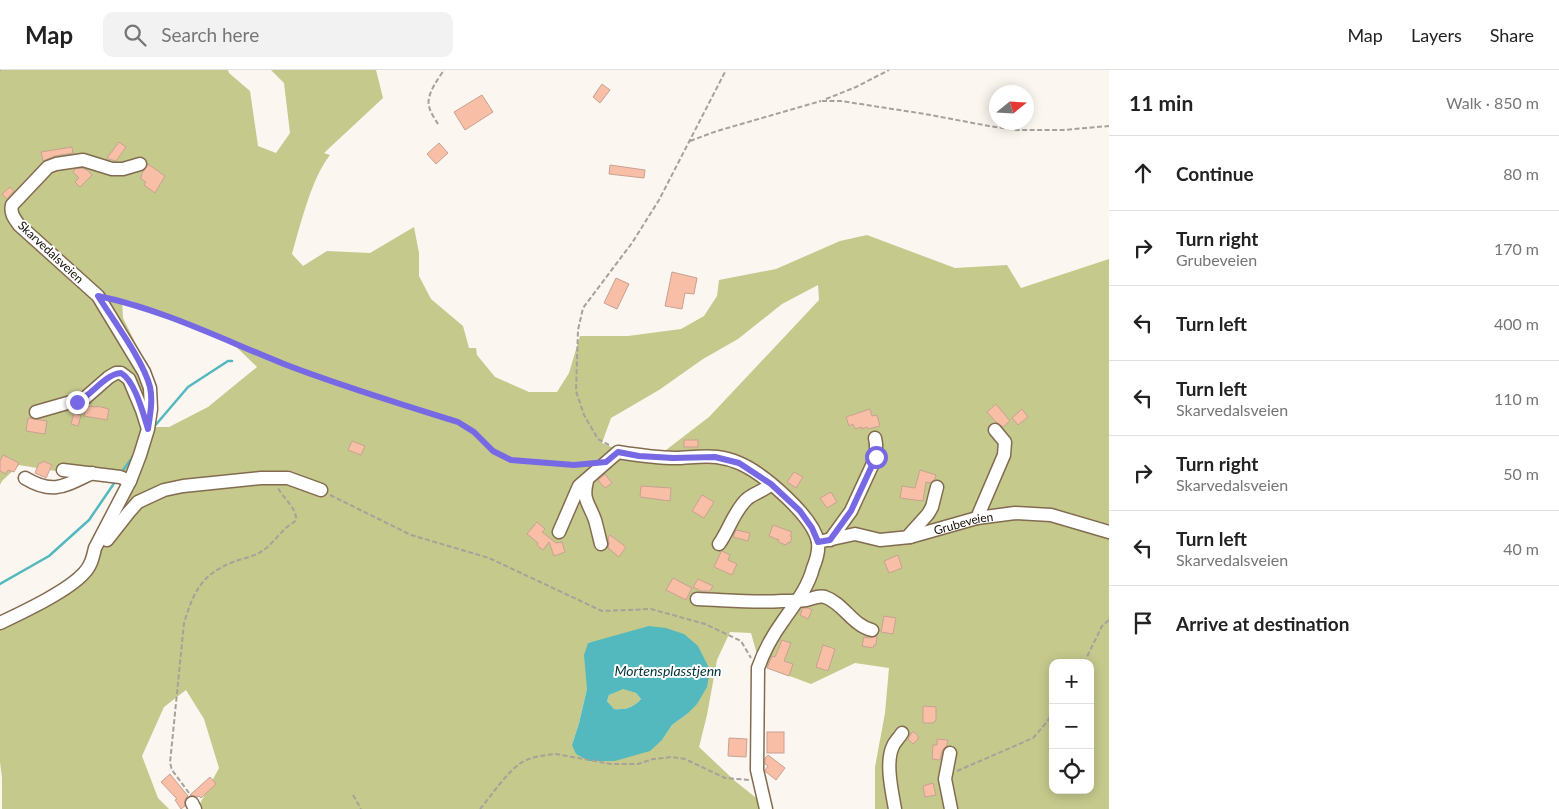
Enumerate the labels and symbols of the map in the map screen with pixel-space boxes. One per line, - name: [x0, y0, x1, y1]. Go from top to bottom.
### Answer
- north arrow: [989, 85, 1034, 130]
- street label: Skarvedalsveien: [15, 218, 87, 286]
- route end: [66, 391, 89, 414]
- route start: [865, 446, 888, 469]
- street label: Grubeveien: [932, 508, 994, 537]
- water label: Mortensplasstjenn: [614, 662, 722, 679]

